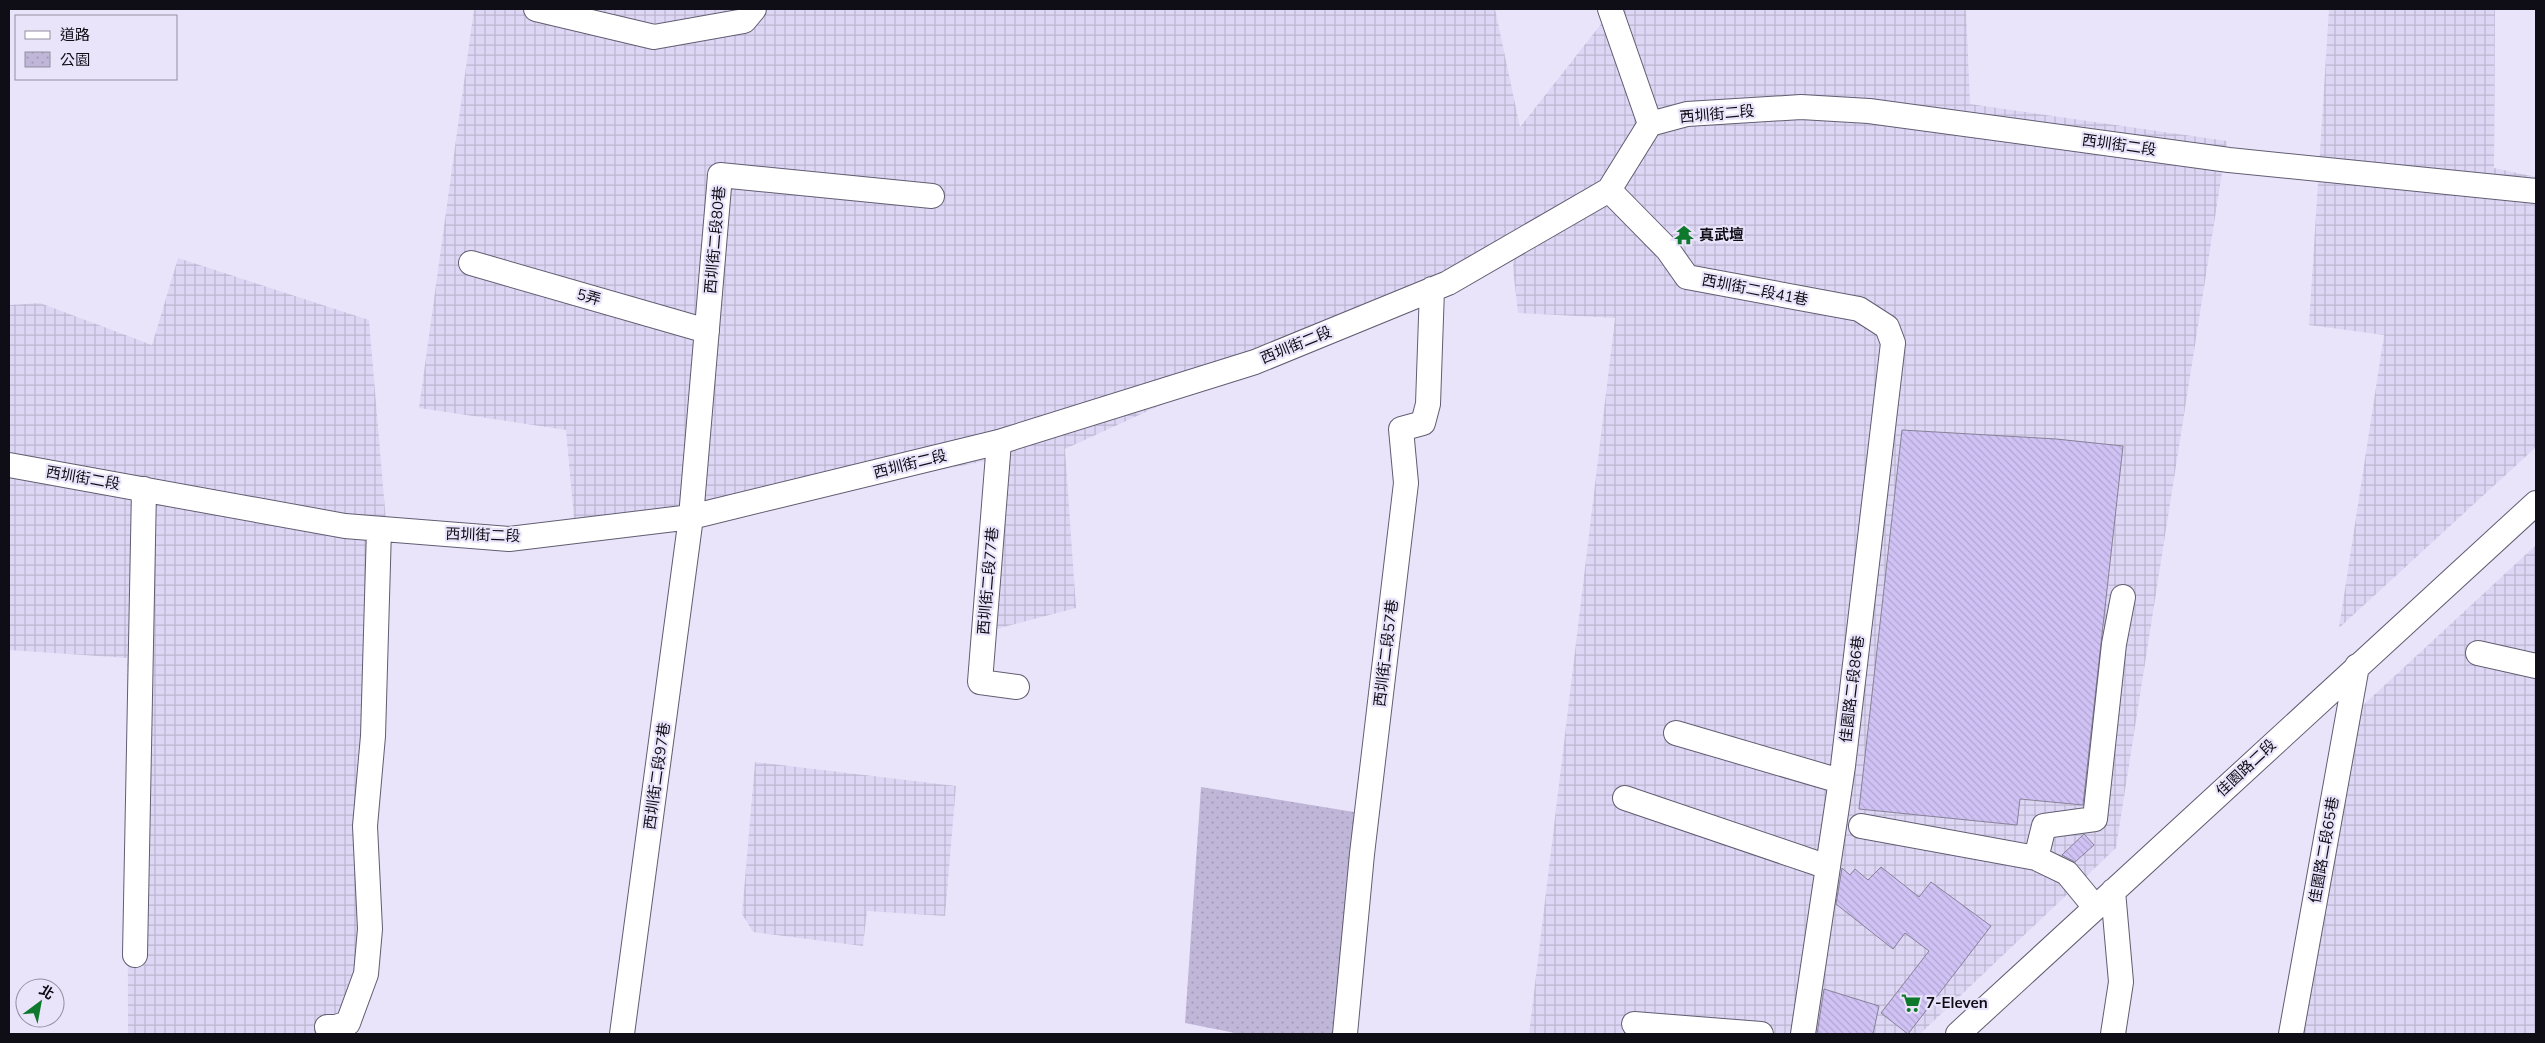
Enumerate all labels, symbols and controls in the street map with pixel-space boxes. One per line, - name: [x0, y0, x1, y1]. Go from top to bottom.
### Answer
- legend: [15, 15, 178, 80]
- text: 道路: [60, 25, 90, 44]
- text: 公園: [60, 50, 90, 69]
- street label: 西圳街二段: [1679, 101, 1755, 126]
- street label: 西圳街二段: [2081, 130, 2158, 159]
- street label: 西圳街二段80巷: [700, 185, 729, 295]
- temple icon: 真武壇: [1673, 224, 1695, 246]
- place label: 真武壇: [1699, 225, 1744, 244]
- street label: 西圳街二段41巷: [1700, 270, 1810, 309]
- street label: 5弄: [575, 284, 603, 309]
- street label: 西圳街二段: [1257, 322, 1334, 367]
- street label: 西圳街二段: [871, 445, 949, 482]
- street label: 西圳街二段: [44, 462, 122, 493]
- street label: 西圳街二段: [445, 524, 521, 545]
- street label: 西圳街二段77巷: [973, 526, 1002, 636]
- street label: 西圳街二段57巷: [1369, 598, 1402, 708]
- street label: 佳園路二段86巷: [1835, 634, 1868, 744]
- street label: 西圳街二段97巷: [640, 721, 673, 831]
- street label: 佳園路二段: [2212, 735, 2280, 800]
- street label: 佳園路二段65巷: [2305, 795, 2342, 905]
- north arrow: [15, 978, 65, 1028]
- text: 北: [36, 981, 58, 1003]
- supermarket icon: 7-Eleven: [1900, 992, 1922, 1014]
- place label: 7-Eleven: [1926, 993, 1988, 1012]

